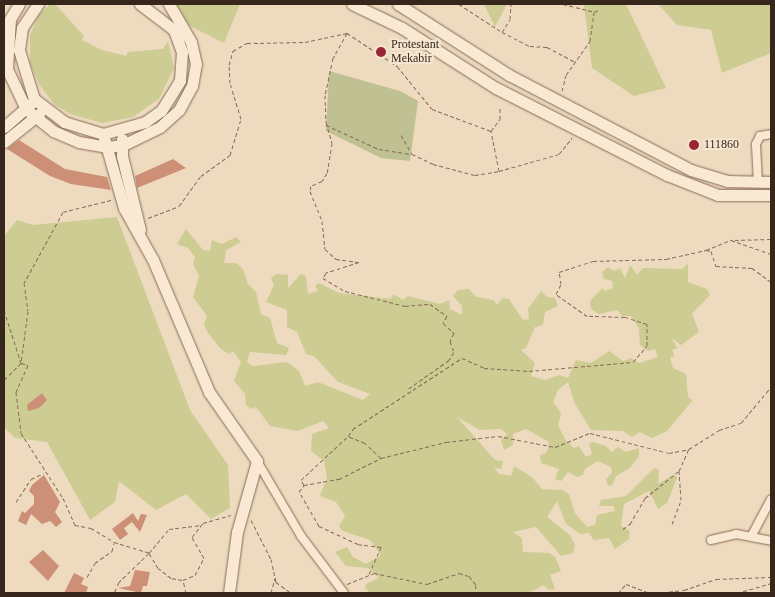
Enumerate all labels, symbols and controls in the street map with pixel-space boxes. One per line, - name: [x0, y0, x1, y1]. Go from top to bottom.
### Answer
- place label: Protestant Mekabir: [391, 38, 439, 66]
- marker: Protestant Mekabir: [375, 46, 387, 58]
- place label: 111860: [704, 138, 739, 152]
- marker: 111860: [688, 139, 700, 151]

